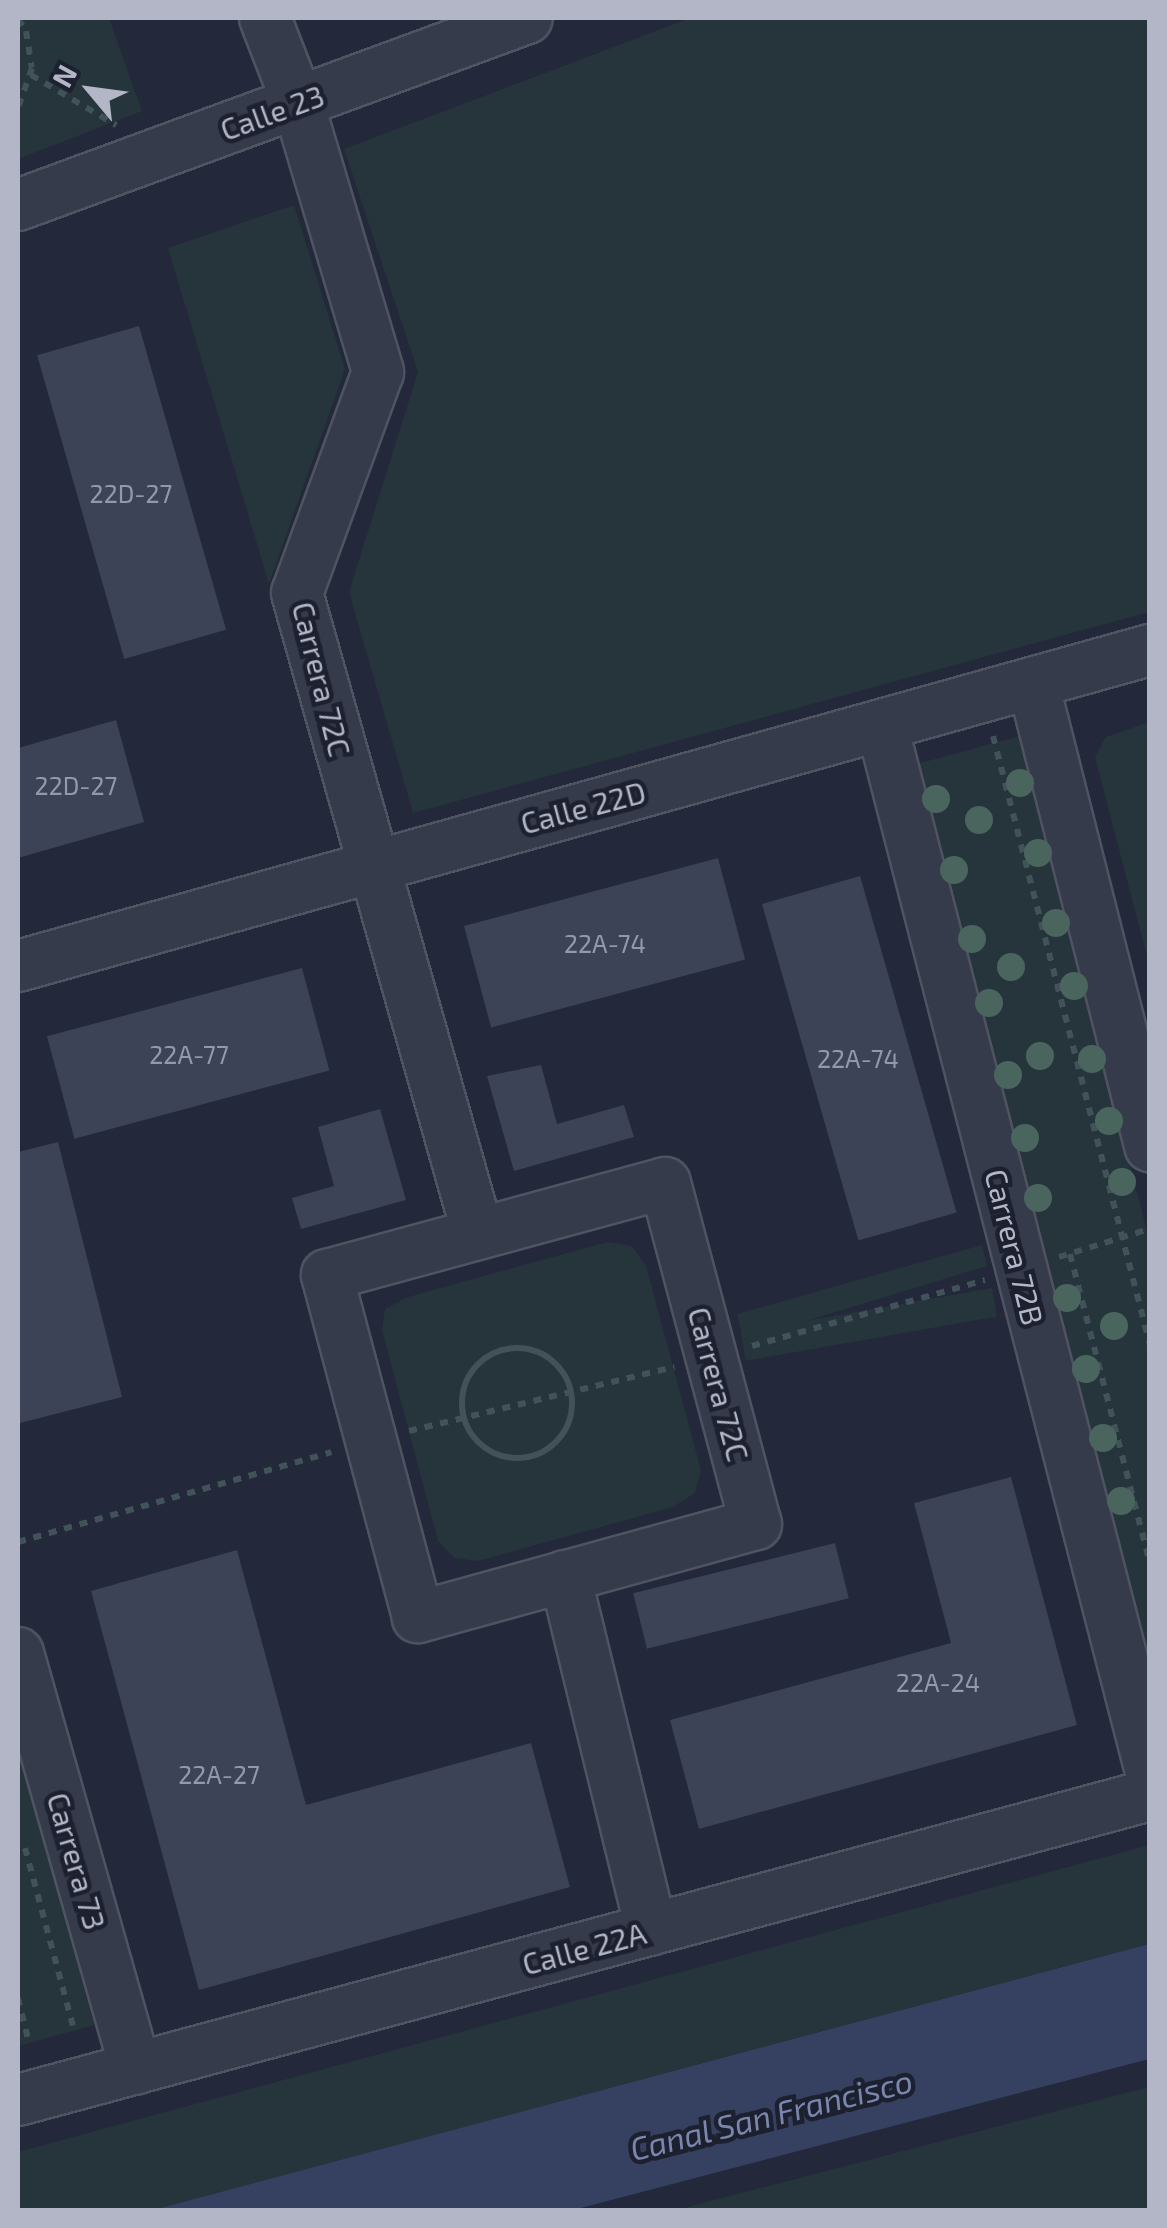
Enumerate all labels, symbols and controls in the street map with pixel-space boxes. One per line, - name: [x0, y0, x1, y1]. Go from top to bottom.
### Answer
- north arrow: [40, 40, 140, 140]
- text: N: [44, 58, 84, 93]
- street label: Calle 23: [215, 77, 329, 147]
- house number: 22D-27: [90, 478, 172, 508]
- street label: Carrera 72C: [285, 598, 359, 760]
- house number: 22D-27: [35, 770, 117, 800]
- street label: Calle 22D: [517, 773, 649, 841]
- house number: 22A-74: [564, 928, 646, 958]
- house number: 22A-77: [149, 1039, 229, 1069]
- house number: 22A-74: [817, 1043, 899, 1073]
- street label: Carrera 72B: [978, 1165, 1052, 1329]
- street label: Carrera 72C: [681, 1303, 757, 1465]
- house number: 22A-24: [896, 1667, 980, 1697]
- house number: 22A-27: [178, 1759, 260, 1789]
- street label: Carrera 73: [40, 1788, 114, 1934]
- street label: Calle 22A: [518, 1914, 650, 1982]
- water label: Canal San Francisco: [625, 2060, 917, 2168]

